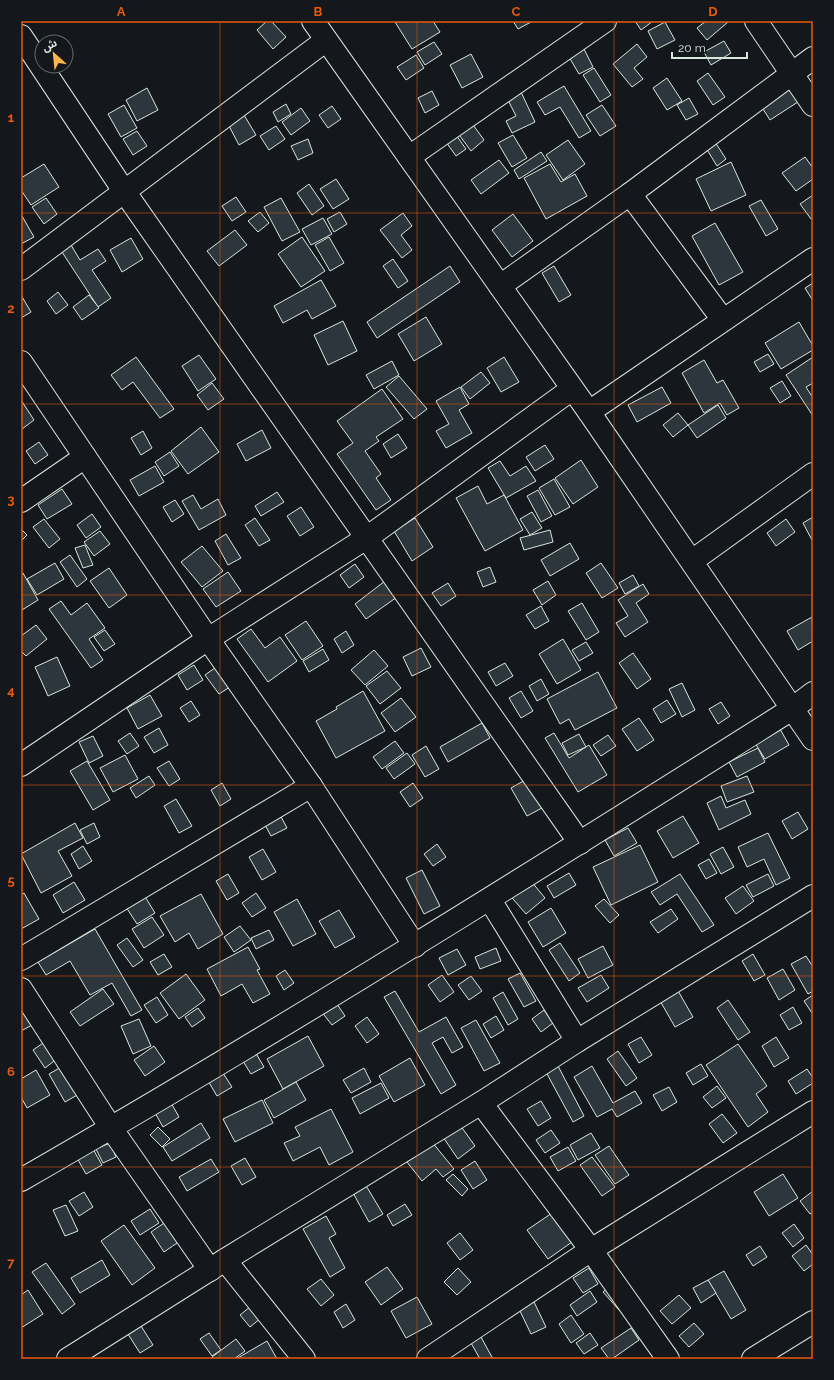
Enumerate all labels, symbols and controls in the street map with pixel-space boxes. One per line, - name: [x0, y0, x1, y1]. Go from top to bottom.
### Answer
- text: A: [117, 4, 126, 19]
- text: B: [314, 4, 323, 19]
- text: C: [512, 4, 521, 19]
- text: D: [708, 4, 718, 19]
- north arrow: [34, 34, 74, 74]
- scale bar: [672, 34, 747, 60]
- text: ش: [40, 36, 59, 55]
- text: 20 m: [678, 41, 706, 55]
- text: 1: [8, 110, 15, 125]
- text: 2: [7, 301, 15, 316]
- text: 3: [7, 492, 15, 507]
- text: 4: [7, 683, 15, 698]
- text: 5: [7, 873, 15, 888]
- text: 6: [7, 1064, 15, 1079]
- text: 7: [7, 1255, 15, 1270]

